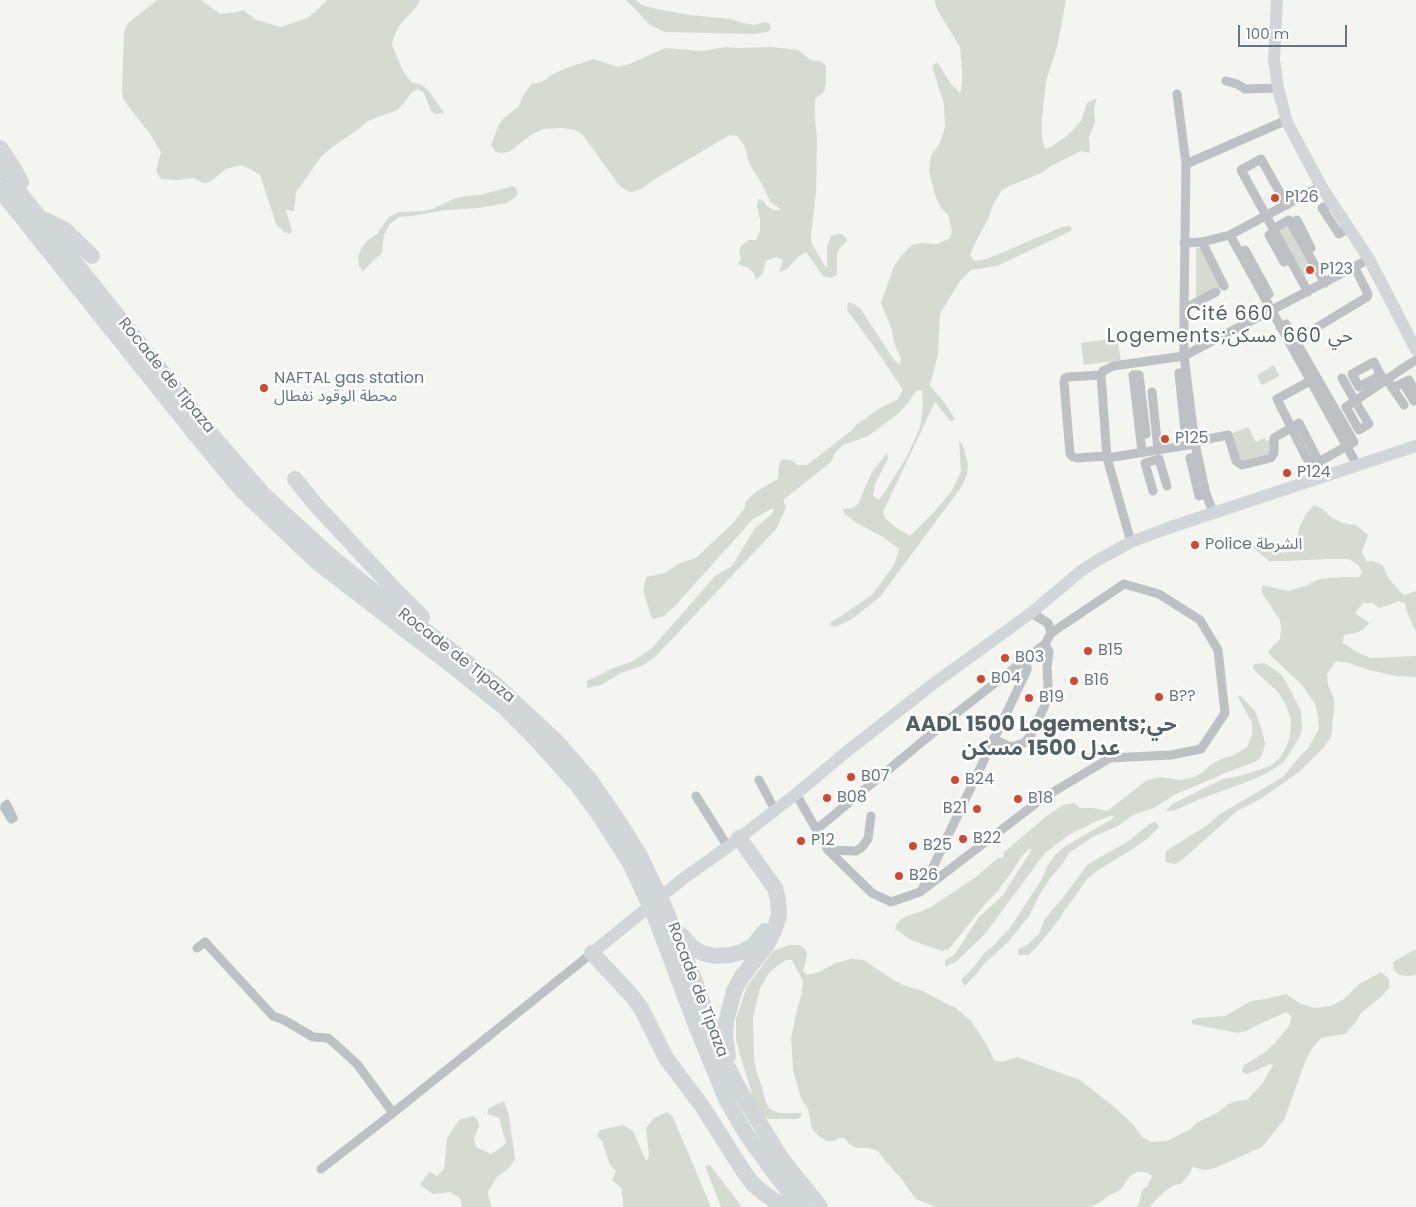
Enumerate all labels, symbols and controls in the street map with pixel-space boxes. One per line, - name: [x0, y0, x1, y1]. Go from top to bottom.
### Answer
- scale bar: [1241, 15, 1350, 47]
- text: 100 m: [1246, 23, 1289, 44]
- place label: P126: [1285, 188, 1319, 208]
- marker: P126: [1269, 192, 1281, 204]
- place label: P123: [1320, 260, 1353, 280]
- marker: P123: [1304, 264, 1316, 276]
- district label: Cité 660 Logements;حي 660 مسكن: [1114, 304, 1346, 348]
- street label: Rocade de Tipaza: [114, 314, 218, 438]
- place label: NAFTAL gas station محطة الوقود نفطال: [274, 369, 424, 407]
- marker: NAFTAL gas station محطة الوقود نفطال: [258, 382, 270, 394]
- place label: P125: [1175, 429, 1209, 449]
- marker: P125: [1159, 433, 1171, 445]
- place label: P124: [1297, 463, 1331, 483]
- marker: P124: [1281, 467, 1293, 479]
- place label: Police الشرطة: [1205, 535, 1302, 555]
- marker: Police الشرطة: [1189, 539, 1201, 551]
- street label: Rocade de Tipaza: [394, 604, 518, 708]
- place label: B15: [1098, 641, 1123, 661]
- marker: B15: [1082, 645, 1094, 657]
- place label: B03: [1015, 648, 1044, 668]
- marker: B03: [999, 652, 1011, 664]
- place label: B04: [991, 669, 1021, 689]
- place label: B16: [1084, 671, 1109, 691]
- marker: B04: [975, 673, 987, 685]
- marker: B16: [1068, 675, 1080, 687]
- place label: B??: [1169, 687, 1196, 707]
- place label: B19: [1039, 688, 1064, 708]
- marker: B??: [1153, 691, 1165, 703]
- marker: B19: [1023, 692, 1035, 704]
- district label: AADL 1500 Logements;حي عدل 1500 مسكن: [905, 713, 1177, 763]
- place label: B07: [861, 767, 890, 787]
- place label: B24: [965, 770, 994, 790]
- marker: B07: [845, 771, 857, 783]
- marker: B24: [949, 774, 961, 786]
- place label: B08: [837, 788, 867, 808]
- place label: B18: [1028, 789, 1053, 809]
- marker: B08: [821, 792, 833, 804]
- marker: B18: [1012, 793, 1024, 805]
- place label: B21: [943, 799, 967, 819]
- marker: B21: [971, 803, 983, 815]
- place label: B22: [973, 829, 1001, 849]
- place label: P12: [811, 831, 835, 851]
- marker: B22: [957, 833, 969, 845]
- marker: P12: [795, 835, 807, 847]
- place label: B25: [923, 836, 952, 856]
- marker: B25: [907, 840, 919, 852]
- place label: B26: [909, 866, 938, 886]
- marker: B26: [893, 870, 905, 882]
- street label: Rocade de Tipaza: [662, 920, 732, 1060]

